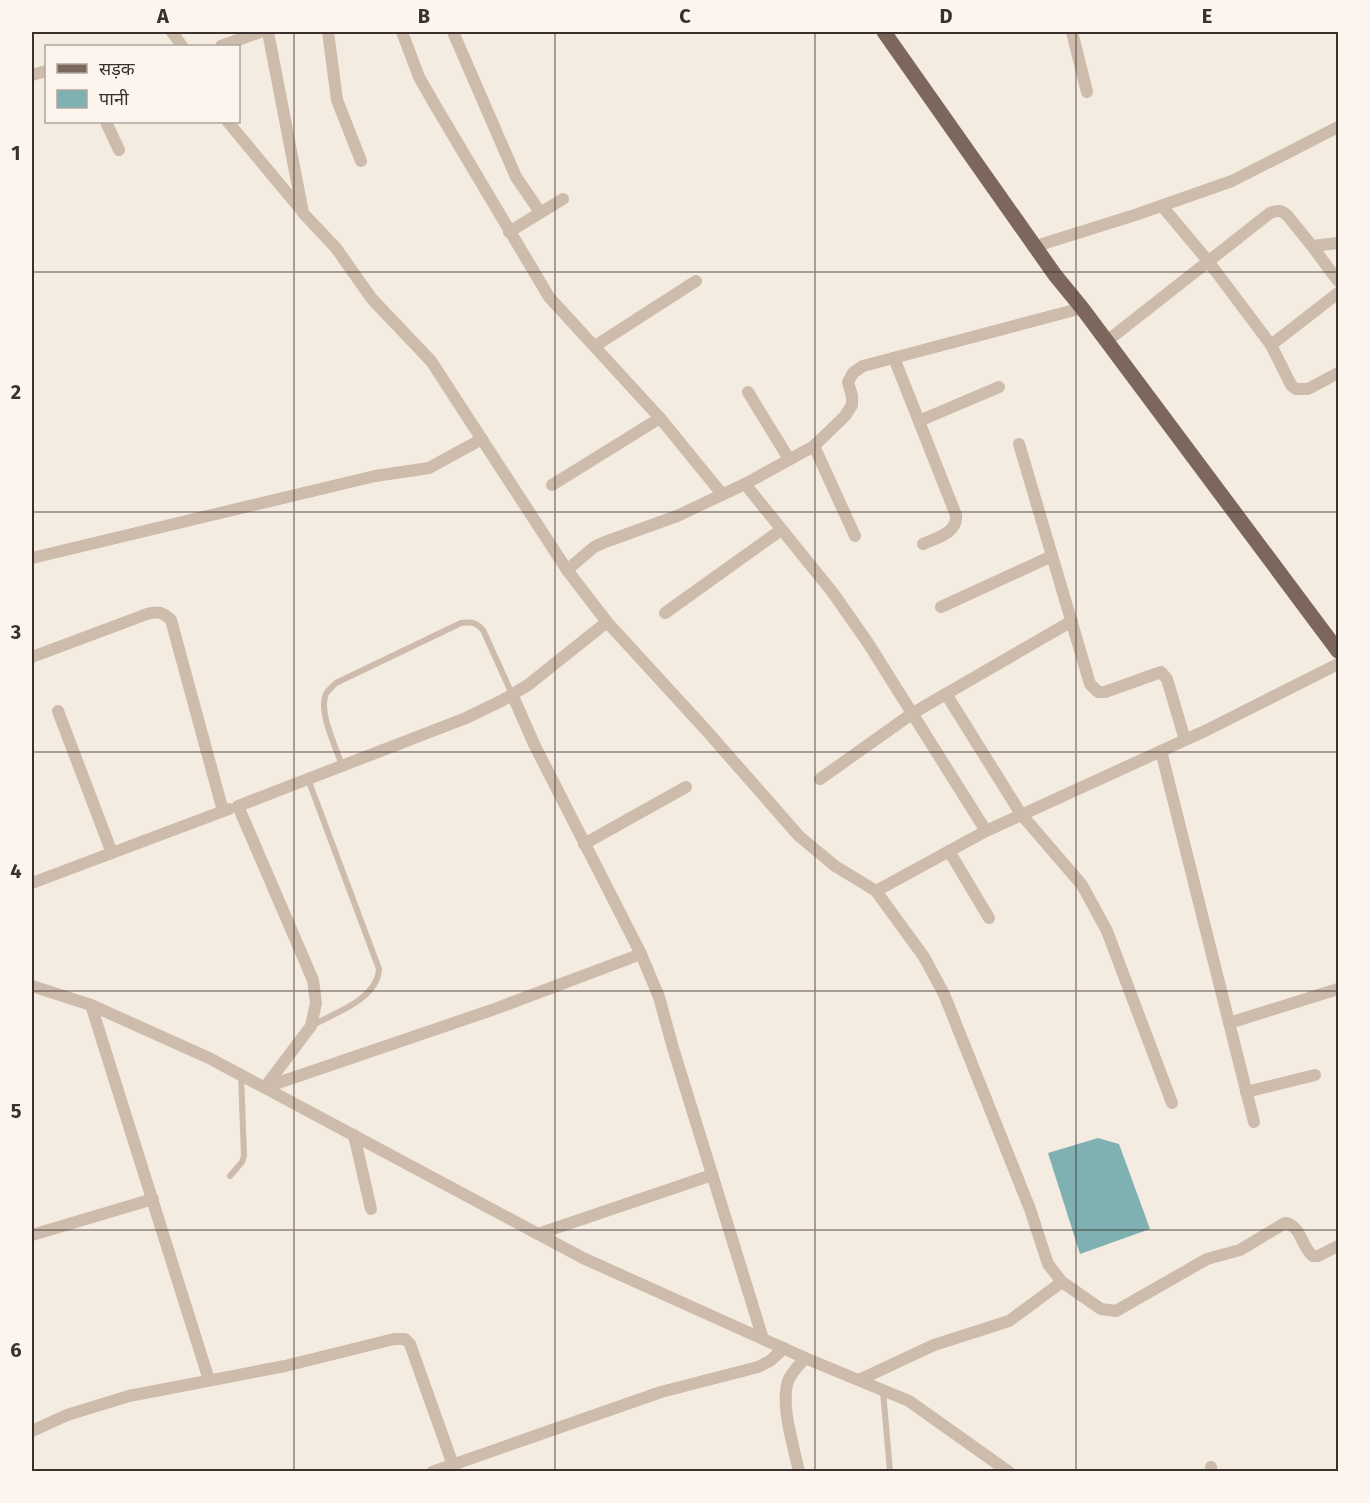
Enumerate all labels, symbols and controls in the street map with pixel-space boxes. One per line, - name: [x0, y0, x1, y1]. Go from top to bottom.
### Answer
- text: A: [156, 4, 170, 28]
- text: B: [418, 4, 430, 28]
- text: C: [679, 4, 691, 28]
- text: D: [939, 4, 953, 28]
- text: E: [1202, 4, 1212, 28]
- legend: [45, 45, 240, 123]
- text: सड़क: [99, 58, 136, 80]
- text: पानी: [99, 88, 129, 110]
- text: 1: [11, 141, 21, 165]
- text: 2: [11, 380, 21, 404]
- text: 3: [10, 620, 21, 644]
- text: 4: [10, 859, 22, 883]
- text: 5: [11, 1099, 22, 1123]
- text: 6: [10, 1338, 22, 1362]

